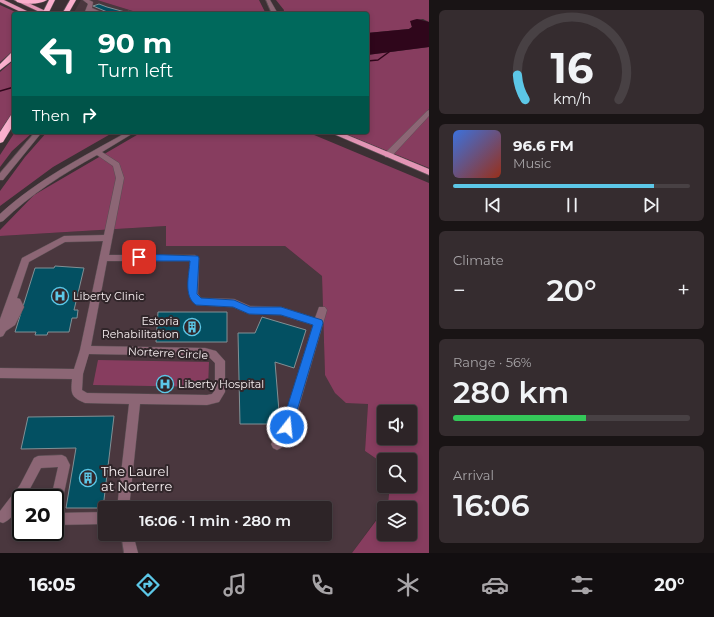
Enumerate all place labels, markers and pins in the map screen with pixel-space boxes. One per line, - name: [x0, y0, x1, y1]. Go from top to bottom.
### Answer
- pin: [122, 240, 156, 274]
- hospital icon: Liberty Clinic: [50, 286, 70, 306]
- place label: Liberty Clinic: [73, 289, 144, 303]
- place label: Estoria Rehabilitation: [102, 314, 179, 341]
- building icon: Estoria Rehabilitation: [182, 317, 202, 337]
- hospital icon: Liberty Hospital: [155, 374, 175, 394]
- place label: Liberty Hospital: [178, 377, 264, 391]
- place label: The Laurel at Norterre: [101, 463, 173, 494]
- building icon: The Laurel at Norterre: [78, 468, 98, 488]

